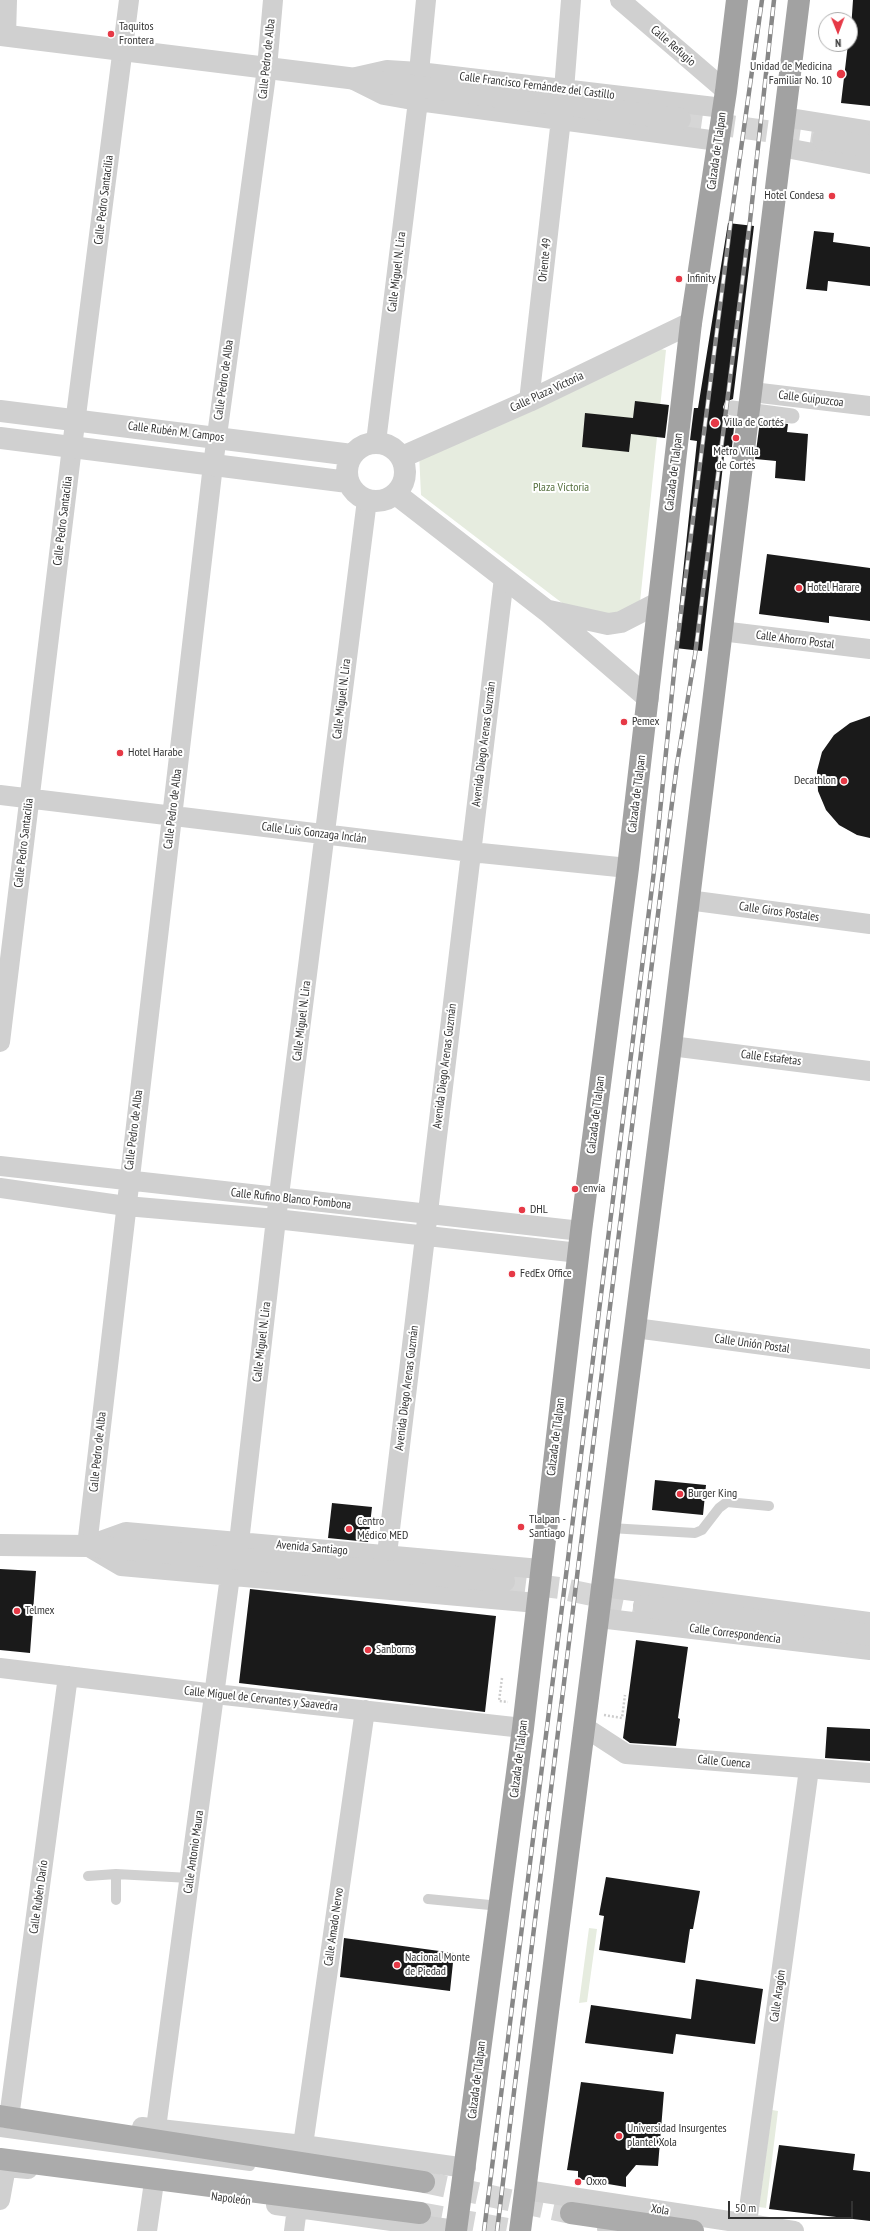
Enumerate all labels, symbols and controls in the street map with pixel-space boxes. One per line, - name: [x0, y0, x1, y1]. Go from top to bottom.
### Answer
- north arrow: [818, 12, 858, 52]
- street label: Calle Pedro de Alba: [256, 18, 278, 100]
- place label: Taquitos Frontera: [119, 20, 154, 48]
- street label: Calle Refugio: [648, 23, 698, 69]
- marker: Taquitos Frontera: [106, 29, 116, 39]
- text: N: [835, 36, 841, 50]
- place label: Unidad de Medicina Familiar No. 10: [750, 60, 832, 88]
- marker: Unidad de Medicina Familiar No. 10: [835, 68, 847, 80]
- street label: Calle Francisco Fernández del Castillo: [459, 69, 615, 103]
- street label: Calzada de Tlalpan: [704, 111, 730, 191]
- street label: Calle Pedro Santacilia: [91, 155, 117, 245]
- place label: Hotel Condesa: [764, 189, 824, 203]
- marker: Hotel Condesa: [827, 191, 837, 201]
- street label: Calle Miguel N. Lira: [385, 231, 409, 313]
- street label: Oriente 49: [536, 237, 554, 283]
- place label: Infinity: [687, 272, 716, 286]
- marker: Infinity: [674, 274, 684, 284]
- street label: Calle Pedro de Alba: [211, 339, 237, 421]
- street label: Calle Plaza Victoria: [508, 369, 586, 415]
- street label: Calle Guipuzcoa: [778, 388, 844, 410]
- place label: Villa de Cortés: [724, 416, 784, 430]
- marker: Villa de Cortés: [709, 417, 721, 429]
- street label: Calle Rubén M. Campos: [127, 419, 225, 445]
- street label: Calzada de Tlalpan: [662, 432, 686, 512]
- marker: Metro Villa de Cortés: [731, 433, 741, 443]
- place label: Metro Villa de Cortés: [713, 445, 759, 473]
- street label: Calle Pedro Santacilia: [50, 476, 76, 566]
- park label: Plaza Victoria: [533, 481, 589, 495]
- place label: Hotel Harare: [807, 581, 860, 595]
- marker: Hotel Harare: [794, 583, 804, 593]
- street label: Calle Ahorro Postal: [755, 628, 835, 652]
- street label: Calle Miguel N. Lira: [330, 658, 354, 740]
- street label: Avenida Diego Arenas Guzmán: [469, 681, 499, 807]
- place label: Pemex: [632, 715, 660, 729]
- marker: Pemex: [619, 717, 629, 727]
- place label: Hotel Harabe: [128, 746, 183, 760]
- marker: Hotel Harabe: [115, 748, 125, 758]
- street label: Calzada de Tlalpan: [625, 754, 649, 834]
- street label: Calle Pedro de Alba: [161, 768, 185, 850]
- place label: Decathlon: [794, 774, 836, 788]
- marker: Decathlon: [839, 776, 849, 786]
- street label: Calle Pedro Santacilia: [11, 798, 37, 888]
- street label: Calle Luis Gonzaga Inclán: [261, 819, 367, 847]
- street label: Calle Giros Postales: [738, 899, 820, 925]
- street label: Calle Miguel N. Lira: [290, 980, 314, 1062]
- street label: Avenida Diego Arenas Guzmán: [430, 1003, 460, 1129]
- street label: Calle Estafetas: [740, 1047, 802, 1069]
- street label: Calzada de Tlalpan: [584, 1075, 608, 1155]
- street label: Calle Pedro de Alba: [122, 1089, 146, 1171]
- place label: envía: [583, 1182, 605, 1196]
- marker: envía: [570, 1184, 580, 1194]
- street label: Calle Rufino Blanco Fombona: [230, 1186, 352, 1212]
- place label: DHL: [530, 1203, 548, 1217]
- marker: DHL: [517, 1205, 527, 1215]
- place label: FedEx Office: [520, 1267, 572, 1281]
- marker: FedEx Office: [507, 1269, 517, 1279]
- street label: Calle Miguel N. Lira: [250, 1301, 274, 1383]
- street label: Avenida Diego Arenas Guzmán: [392, 1325, 422, 1451]
- street label: Calle Unión Postal: [714, 1332, 790, 1356]
- street label: Calzada de Tlalpan: [544, 1397, 568, 1477]
- street label: Calle Pedro de Alba: [87, 1411, 109, 1493]
- place label: Burger King: [688, 1487, 737, 1501]
- marker: Burger King: [675, 1489, 685, 1499]
- place label: Tlalpan - Santiago: [529, 1513, 566, 1541]
- place label: Centro Médico MED: [357, 1515, 408, 1543]
- marker: Tlalpan - Santiago: [516, 1522, 526, 1532]
- marker: Centro Médico MED: [344, 1524, 354, 1534]
- street label: Avenida Santiago: [276, 1538, 348, 1558]
- place label: Telmex: [25, 1604, 54, 1618]
- marker: Telmex: [12, 1606, 22, 1616]
- street label: Calle Correspondencia: [688, 1621, 782, 1647]
- place label: Sanborns: [376, 1643, 414, 1657]
- marker: Sanborns: [363, 1645, 373, 1655]
- street label: Calle Miguel de Cervantes y Saavedra: [183, 1684, 339, 1714]
- street label: Calzada de Tlalpan: [507, 1719, 531, 1799]
- street label: Calle Cuenca: [697, 1753, 751, 1771]
- street label: Calle Antonio Maura: [181, 1809, 207, 1895]
- street label: Calle Rubén Darío: [27, 1859, 51, 1935]
- street label: Calle Amado Nervo: [321, 1887, 347, 1967]
- place label: Nacional Monte de Piedad: [405, 1951, 470, 1979]
- marker: Nacional Monte de Piedad: [392, 1960, 402, 1970]
- street label: Calle Aragón: [767, 1969, 789, 2023]
- street label: Calzada de Tlalpan: [465, 2040, 489, 2120]
- place label: Universidad Insurgentes plantel Xola: [627, 2122, 727, 2150]
- marker: Universidad Insurgentes plantel Xola: [614, 2131, 624, 2141]
- place label: Oxxo: [586, 2175, 607, 2189]
- marker: Oxxo: [573, 2177, 583, 2187]
- street label: Napoleón: [210, 2189, 252, 2209]
- scale bar: [730, 2193, 855, 2219]
- text: 50 m: [735, 2200, 756, 2215]
- street label: Xola: [650, 2201, 670, 2219]

